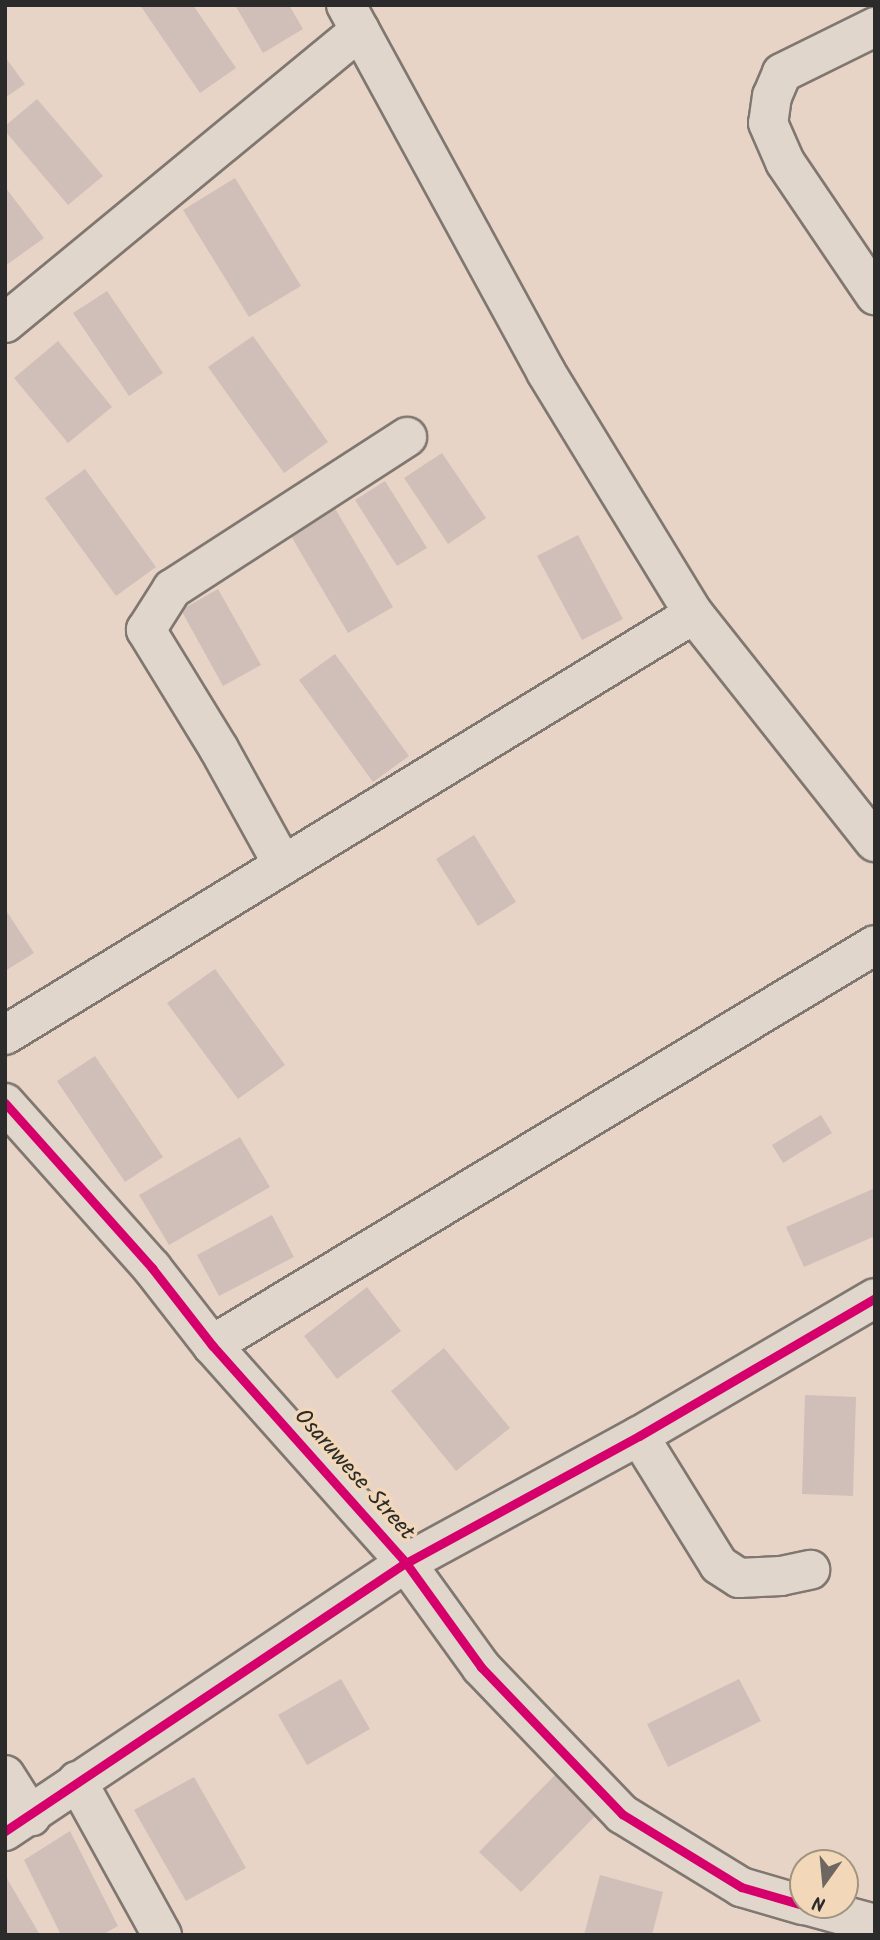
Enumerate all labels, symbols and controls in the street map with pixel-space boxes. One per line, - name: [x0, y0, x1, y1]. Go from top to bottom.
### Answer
- street label: Osaruwese Street: [288, 1404, 420, 1546]
- north arrow: [789, 1849, 859, 1919]
- text: N: [809, 1886, 829, 1918]

